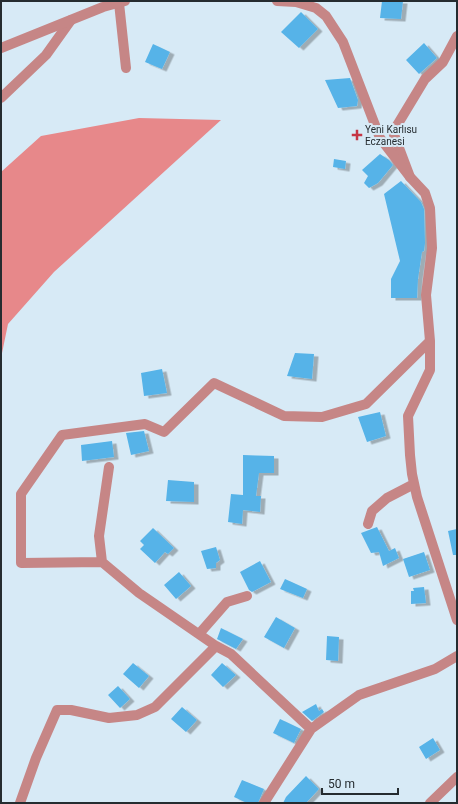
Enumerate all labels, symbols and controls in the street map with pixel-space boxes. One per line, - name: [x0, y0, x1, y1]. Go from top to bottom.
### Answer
- place label: Yeni Karlısu Eczanesi: [365, 124, 417, 147]
- marker: Yeni Karlısu Eczanesi: [352, 130, 362, 140]
- scale bar: [322, 770, 398, 796]
- text: 50 m: [328, 777, 355, 791]

